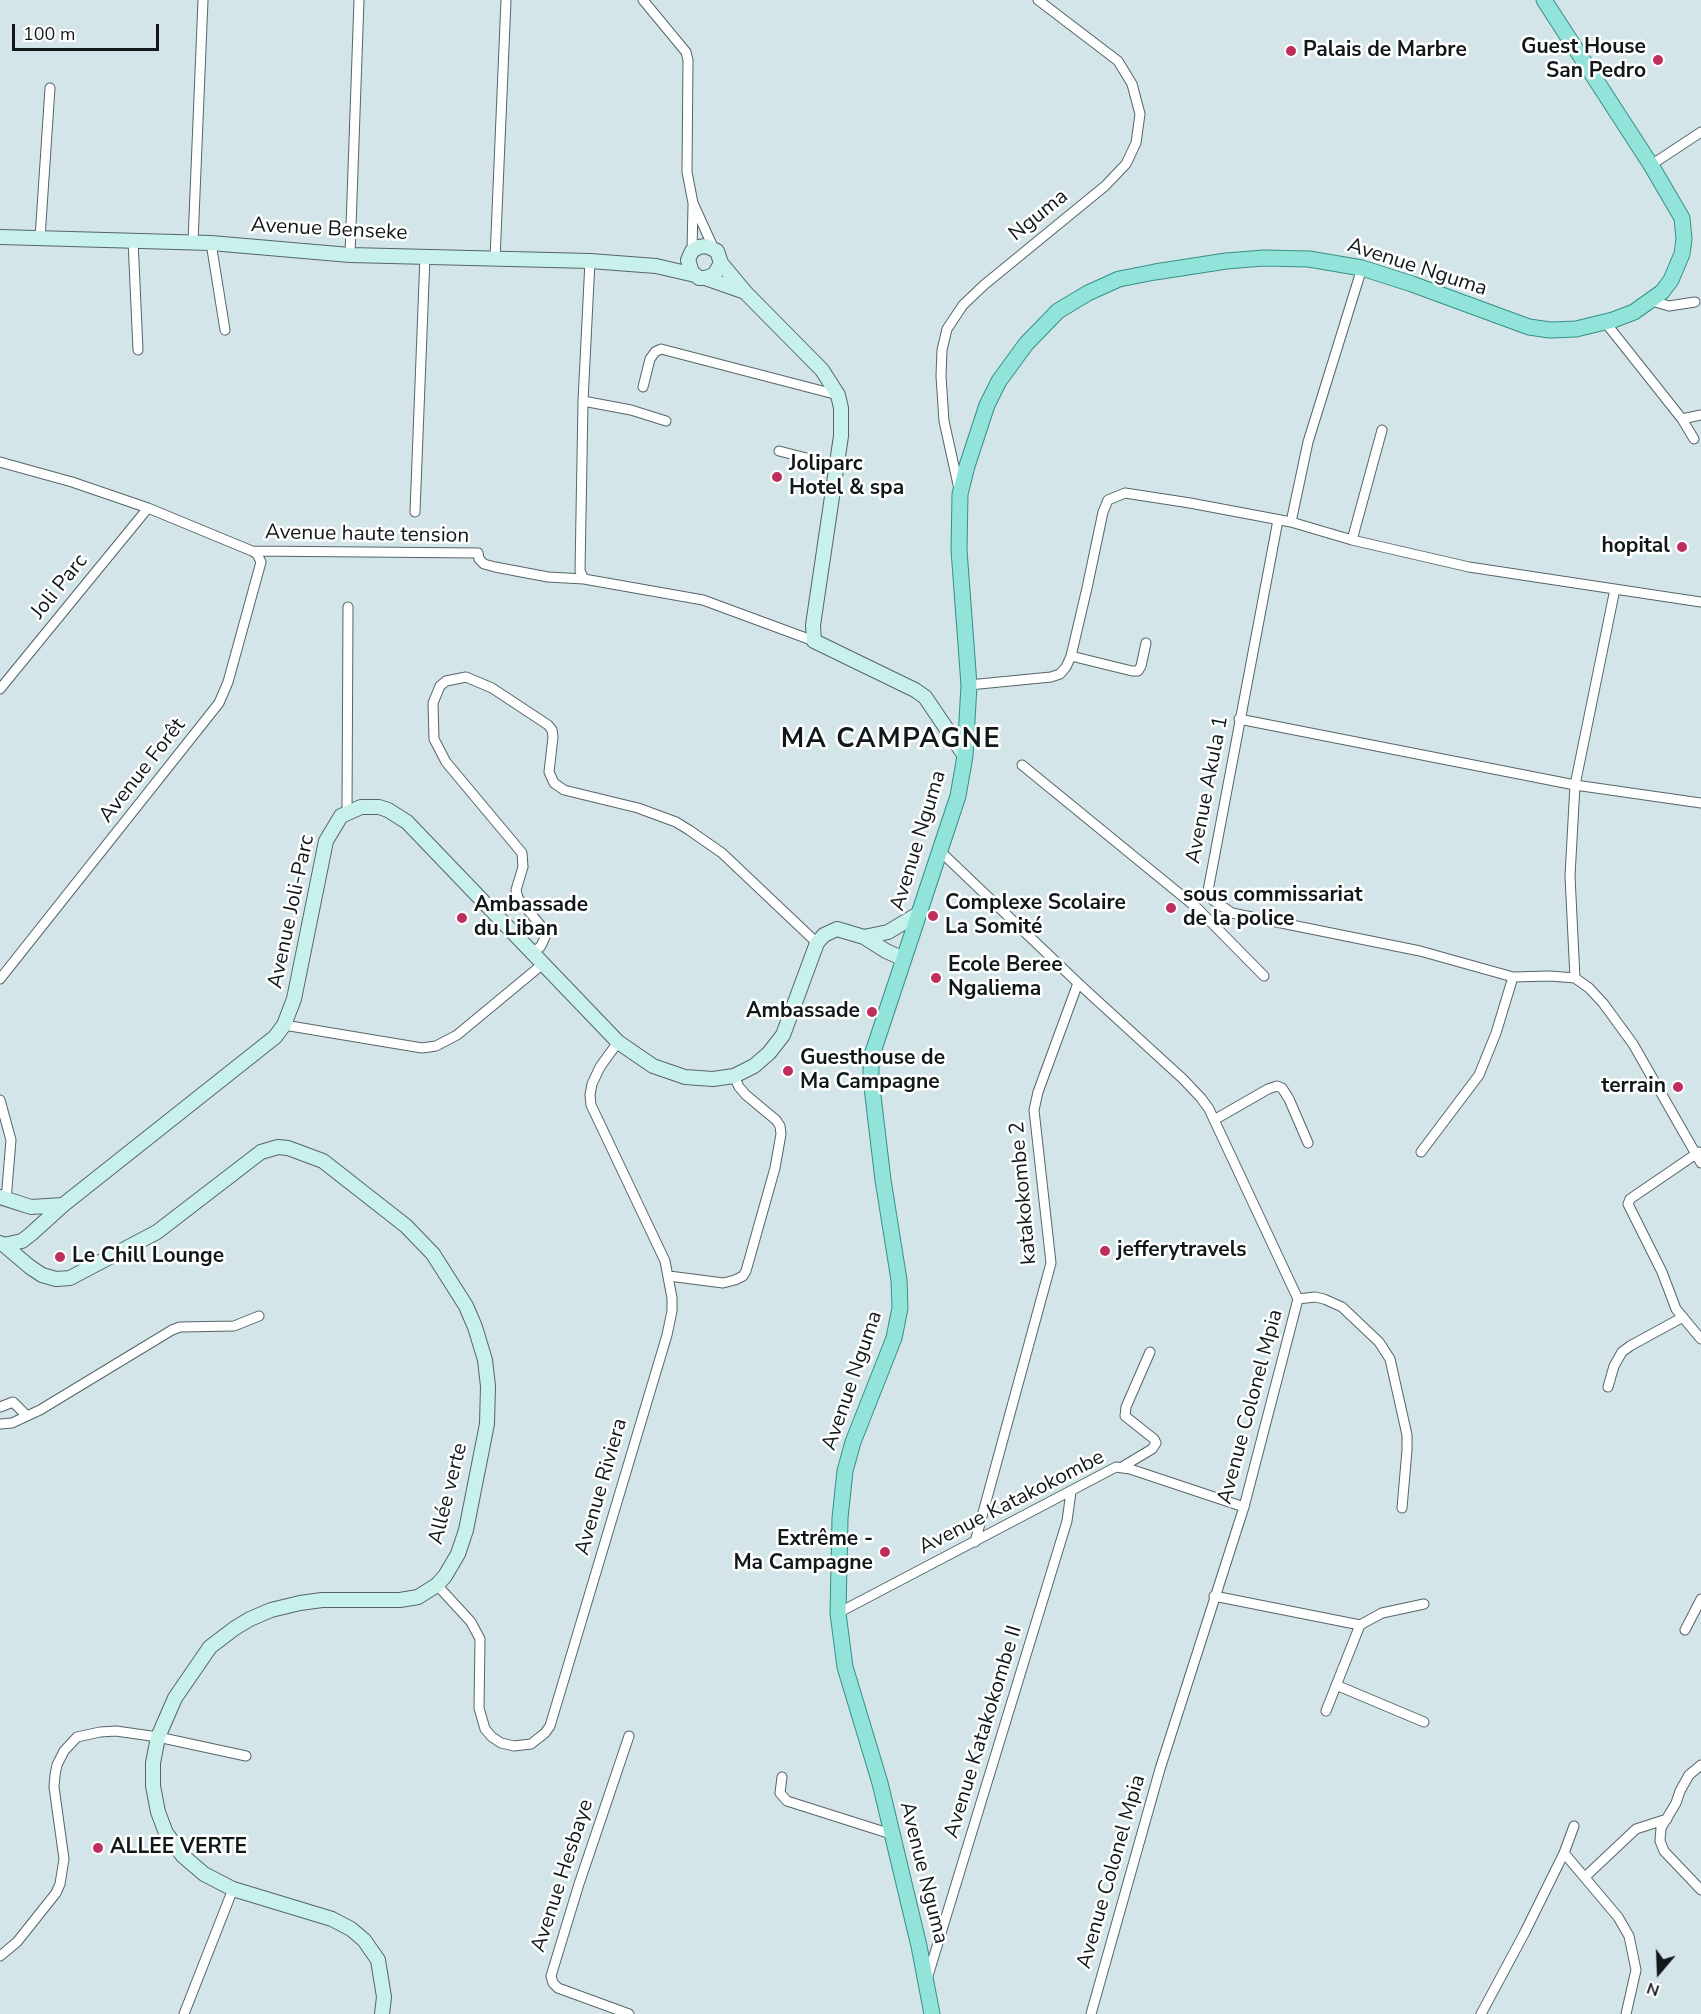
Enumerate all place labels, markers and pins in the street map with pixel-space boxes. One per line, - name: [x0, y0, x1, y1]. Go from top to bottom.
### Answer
- place label: Guest House San Pedro: [1521, 35, 1646, 85]
- place label: Palais de Marbre: [1303, 38, 1467, 64]
- marker: Palais de Marbre: [1284, 44, 1298, 58]
- marker: Guest House San Pedro: [1651, 53, 1665, 67]
- place label: Joliparc Hotel & spa: [789, 452, 904, 502]
- marker: Joliparc Hotel & spa: [770, 470, 784, 484]
- place label: hopital: [1601, 534, 1670, 560]
- marker: hopital: [1675, 540, 1689, 554]
- place label: sous commissariat de la police: [1183, 883, 1363, 933]
- place label: Complexe Scolaire La Somité: [945, 891, 1126, 941]
- place label: Ambassade du Liban: [474, 893, 588, 943]
- marker: sous commissariat de la police: [1164, 901, 1178, 915]
- marker: Complexe Scolaire La Somité: [926, 909, 940, 923]
- marker: Ambassade du Liban: [455, 911, 469, 925]
- place label: Ecole Beree Ngaliema: [948, 953, 1063, 1003]
- marker: Ecole Beree Ngaliema: [929, 971, 943, 985]
- place label: Ambassade: [746, 999, 860, 1025]
- marker: Ambassade: [865, 1005, 879, 1019]
- place label: Guesthouse de Ma Campagne: [800, 1046, 945, 1096]
- marker: Guesthouse de Ma Campagne: [781, 1064, 795, 1078]
- place label: terrain: [1601, 1074, 1666, 1100]
- marker: terrain: [1671, 1080, 1685, 1094]
- place label: jefferytravels: [1117, 1238, 1247, 1264]
- place label: Le Chill Lounge: [72, 1244, 224, 1270]
- marker: jefferytravels: [1098, 1244, 1112, 1258]
- marker: Le Chill Lounge: [53, 1250, 67, 1264]
- place label: Extrême - Ma Campagne: [733, 1527, 873, 1577]
- marker: Extrême - Ma Campagne: [878, 1545, 892, 1559]
- place label: ALLEE VERTE: [110, 1835, 247, 1861]
- marker: ALLEE VERTE: [91, 1841, 105, 1855]

